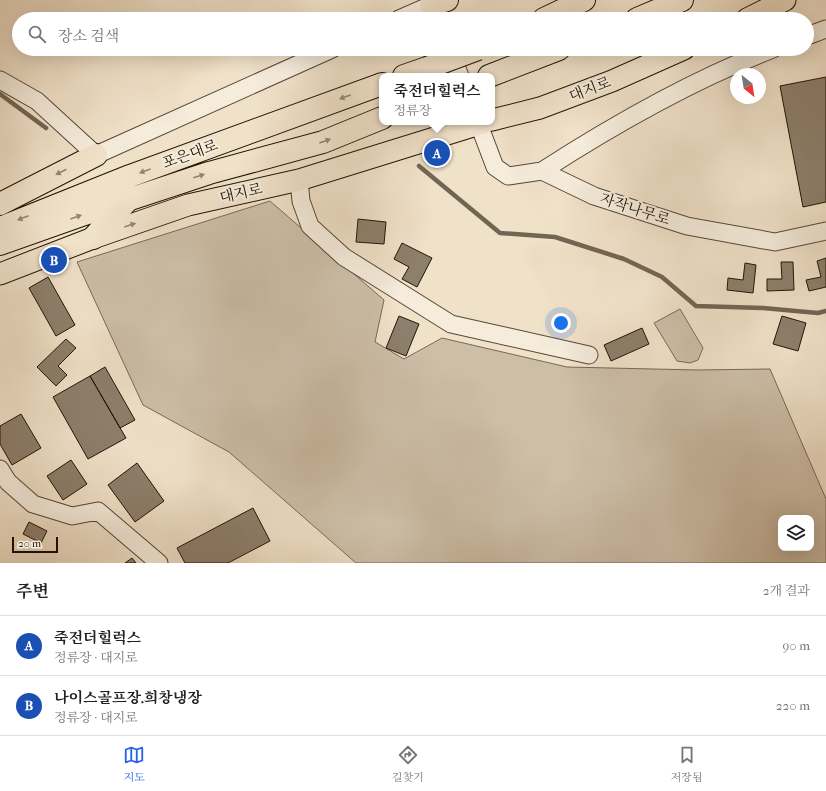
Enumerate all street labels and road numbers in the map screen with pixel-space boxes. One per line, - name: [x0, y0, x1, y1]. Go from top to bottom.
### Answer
- street label: 대지로: [566, 73, 614, 105]
- street label: 포은대로: [160, 135, 221, 172]
- street label: 대지로: [218, 179, 265, 207]
- street label: 자작나무로: [598, 189, 673, 229]

